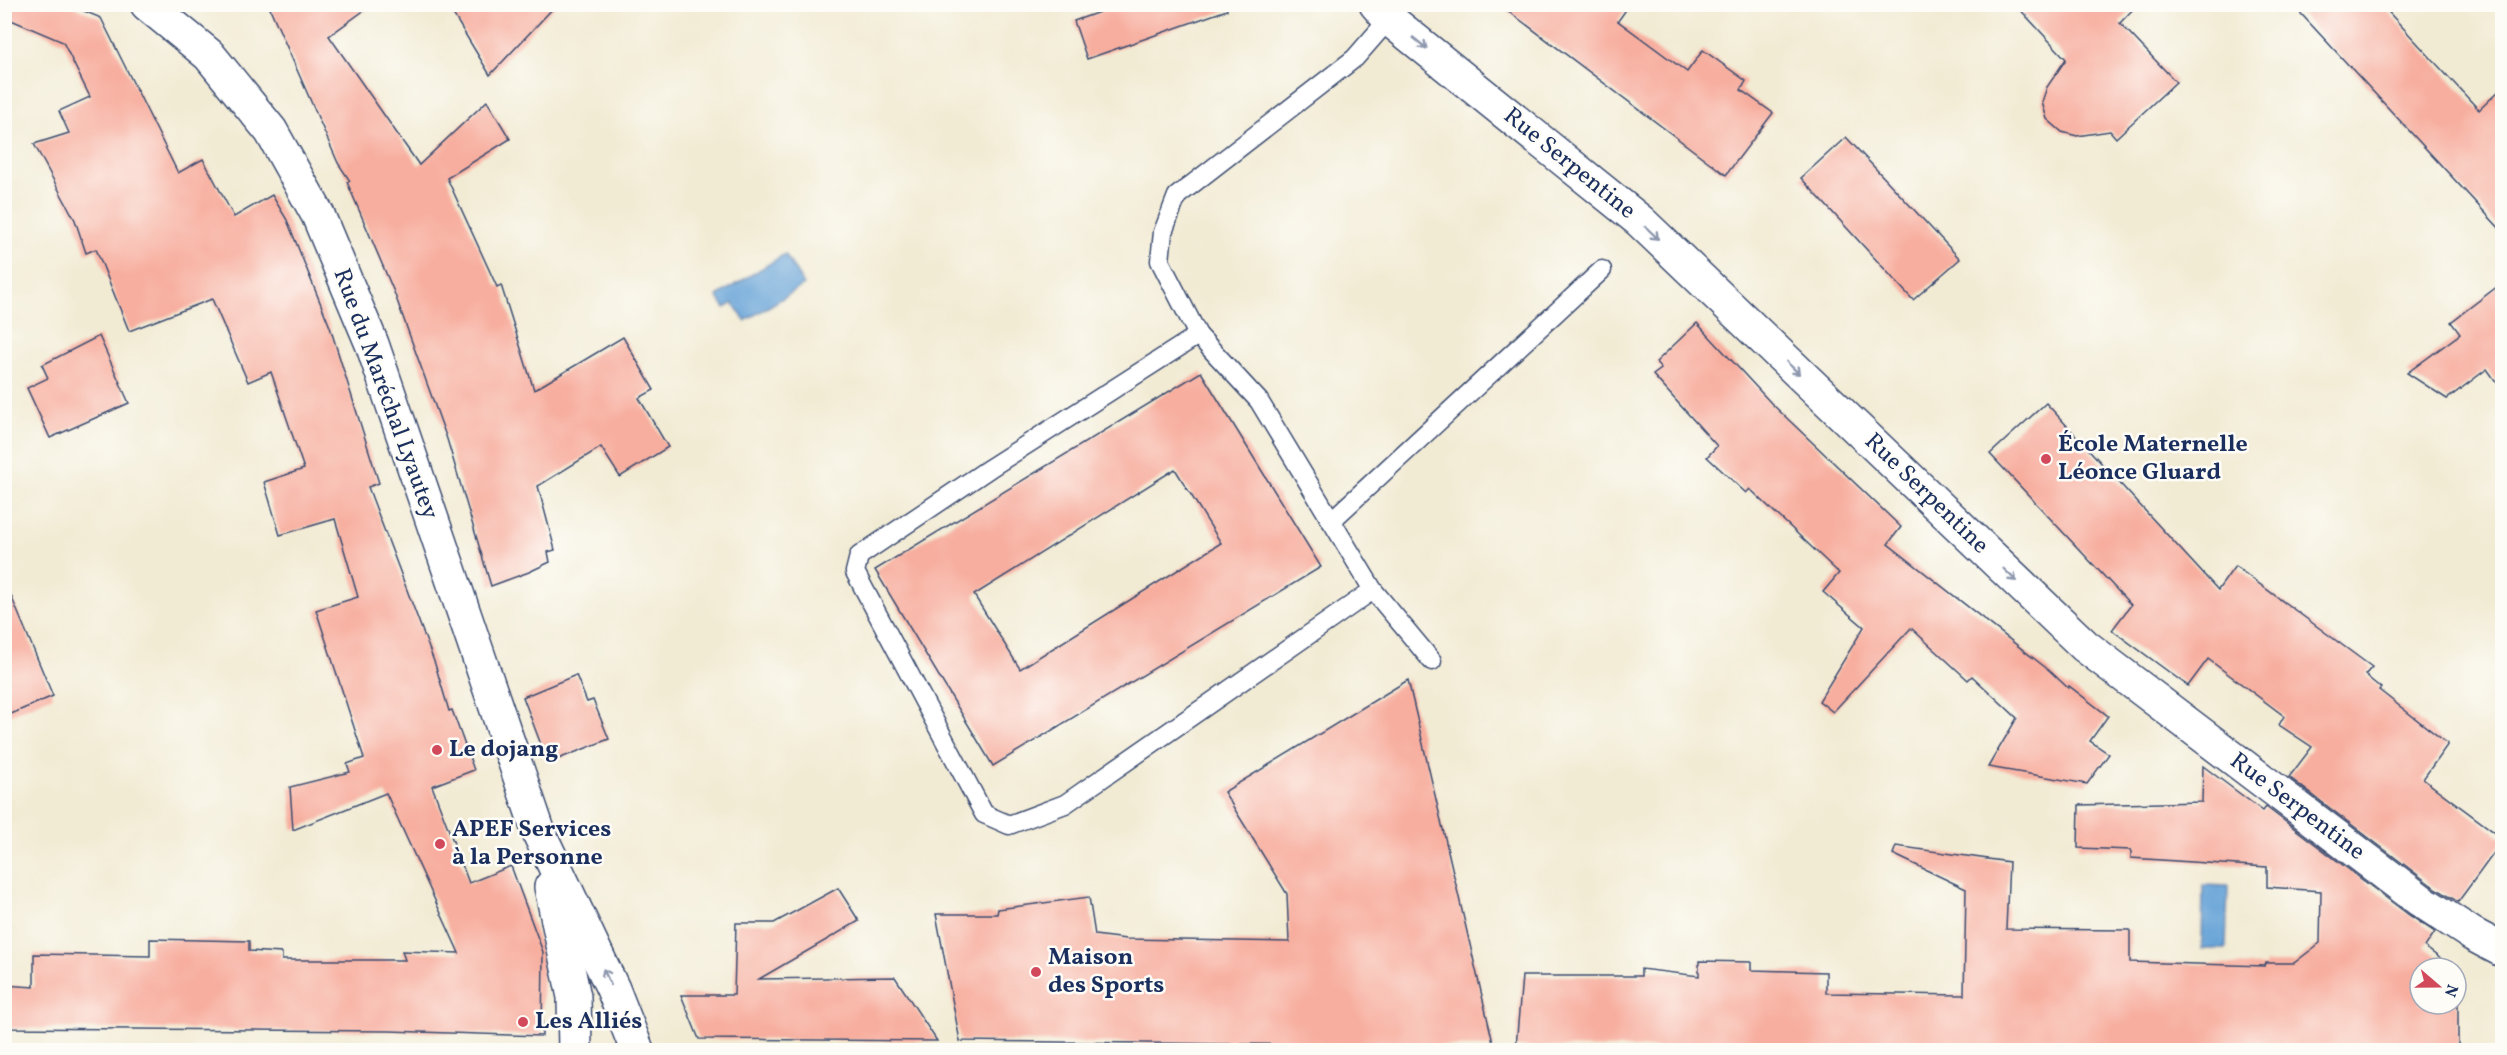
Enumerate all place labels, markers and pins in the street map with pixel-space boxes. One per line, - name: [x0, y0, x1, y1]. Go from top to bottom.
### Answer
- place label: École Maternelle Léonce Gluard: [2058, 428, 2248, 490]
- marker: École Maternelle Léonce Gluard: [2039, 452, 2053, 466]
- place label: Le dojang: [449, 733, 558, 767]
- marker: Le dojang: [430, 743, 444, 757]
- place label: APEF Services à la Personne: [452, 813, 611, 875]
- marker: APEF Services à la Personne: [433, 837, 447, 851]
- place label: Maison des Sports: [1048, 941, 1164, 1003]
- marker: Maison des Sports: [1029, 965, 1043, 979]
- place label: Les Alliés: [535, 1005, 642, 1039]
- marker: Les Alliés: [516, 1015, 530, 1029]

